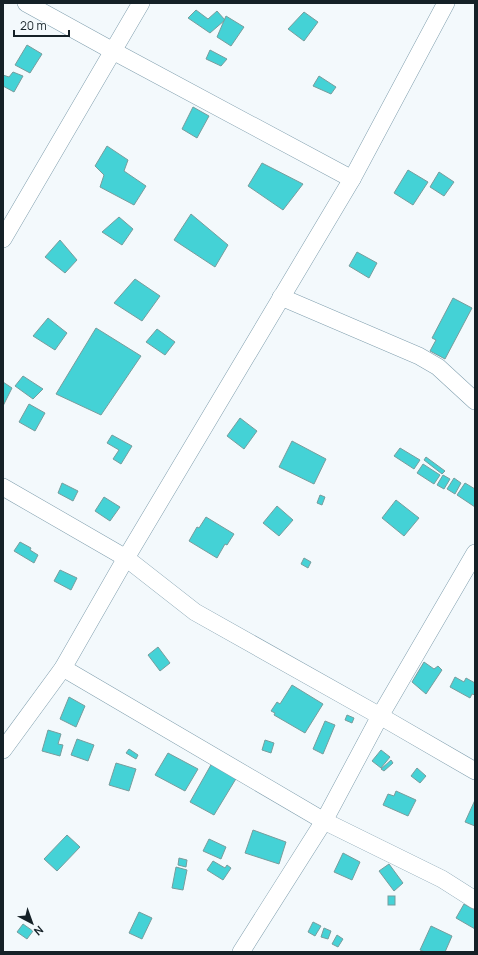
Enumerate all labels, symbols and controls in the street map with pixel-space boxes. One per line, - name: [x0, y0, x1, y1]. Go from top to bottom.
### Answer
- scale bar: [14, 12, 69, 38]
- text: 20 m: [20, 17, 47, 34]
- north arrow: [12, 903, 52, 943]
- text: N: [31, 923, 47, 939]

